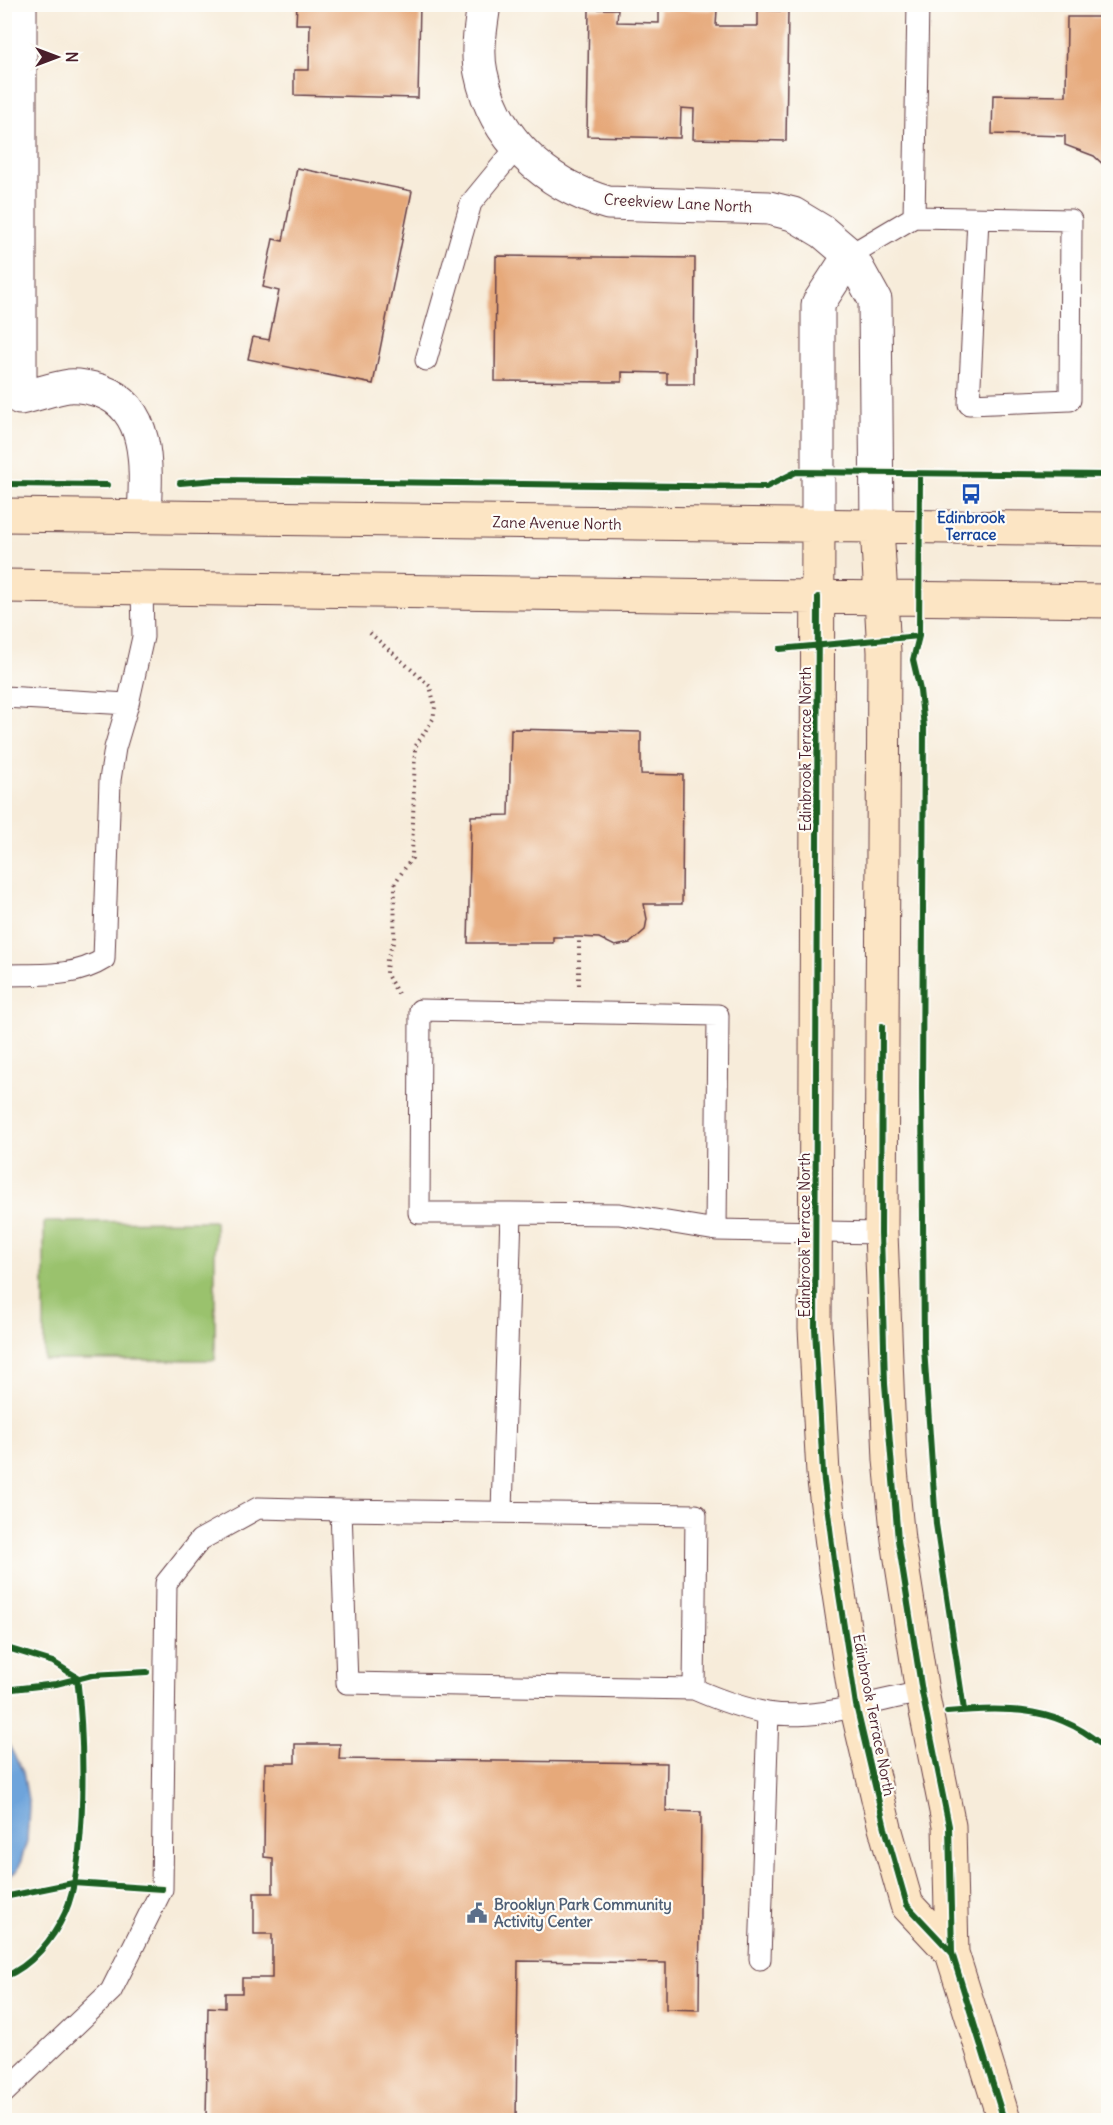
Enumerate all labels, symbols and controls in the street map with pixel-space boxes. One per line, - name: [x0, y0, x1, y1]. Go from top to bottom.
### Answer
- north arrow: [27, 27, 87, 87]
- text: N: [62, 51, 82, 63]
- street label: Creekview Lane North: [603, 190, 753, 216]
- bus stop icon: Edinbrook Terrace: [959, 482, 983, 506]
- place label: Edinbrook Terrace: [937, 508, 1005, 544]
- street label: Zane Avenue North: [492, 512, 622, 534]
- street label: Edinbrook Terrace North: [796, 666, 815, 831]
- street label: Edinbrook Terrace North: [795, 1152, 814, 1317]
- street label: Edinbrook Terrace North: [849, 1632, 899, 1798]
- place label: Brooklyn Park Community Activity Center: [494, 1895, 672, 1932]
- public building icon: Brooklyn Park Community Activity Center: [465, 1901, 489, 1925]

